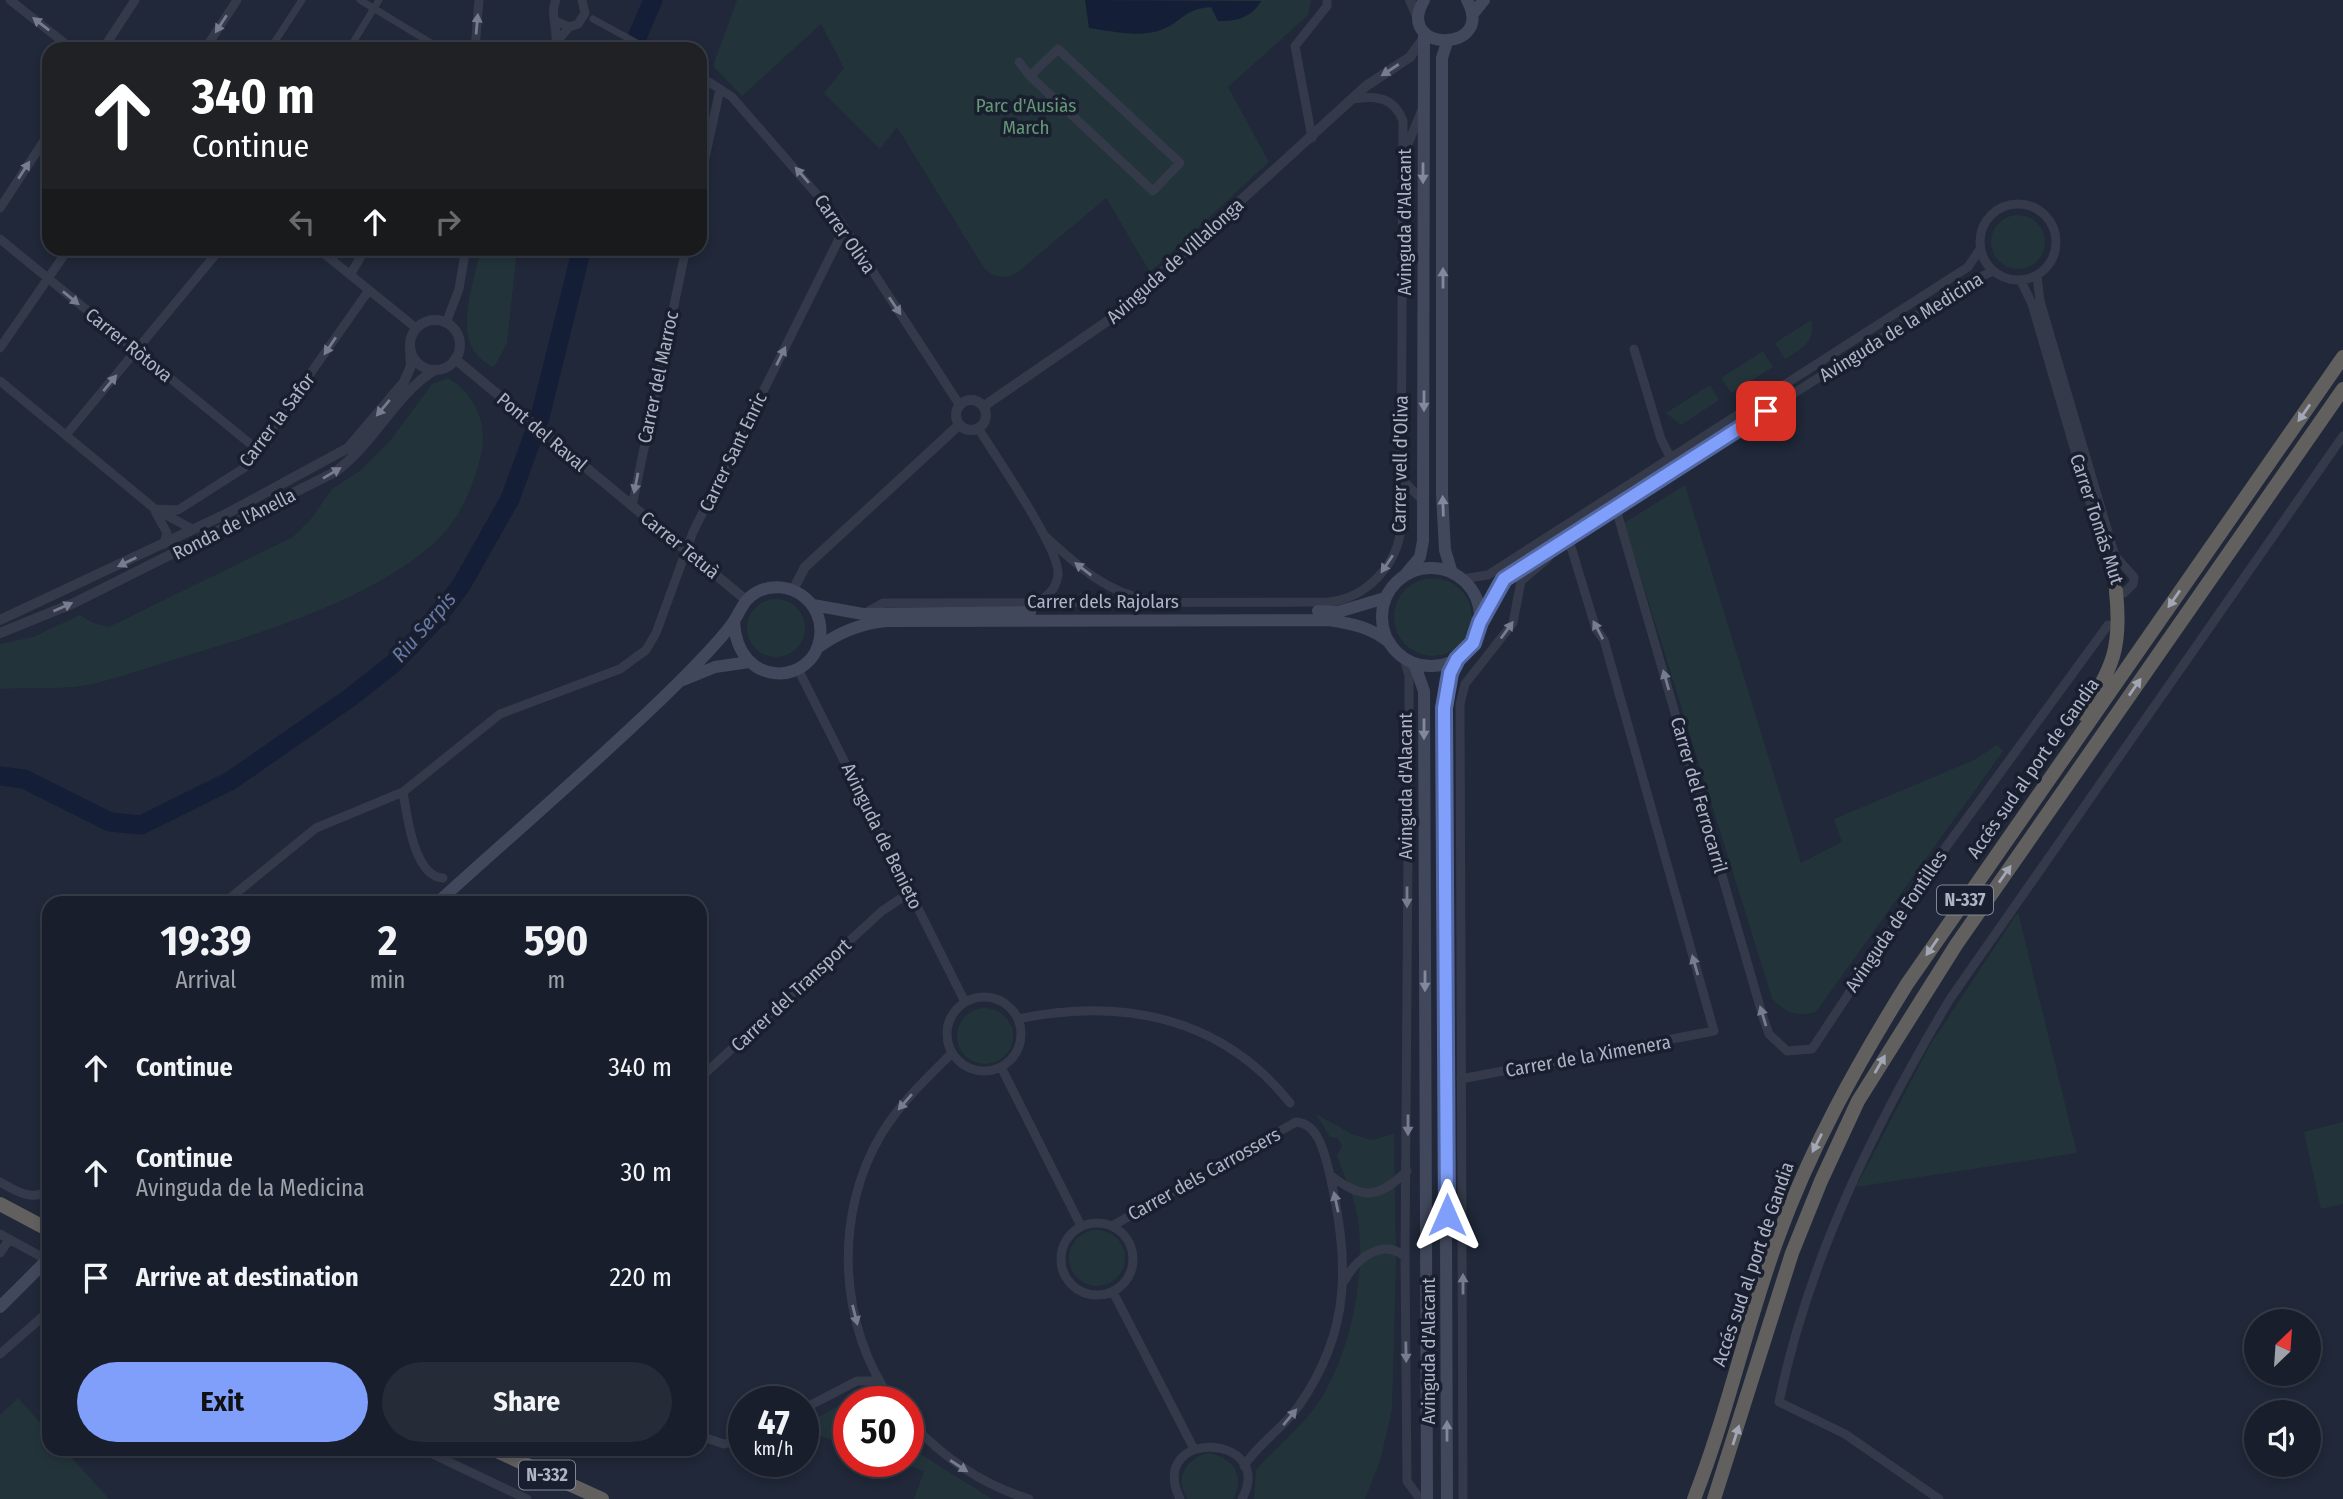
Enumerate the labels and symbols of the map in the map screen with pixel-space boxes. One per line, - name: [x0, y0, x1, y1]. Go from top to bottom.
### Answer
- one-way arrow: [472, 13, 483, 35]
- one-way arrow: [215, 15, 228, 34]
- one-way arrow: [33, 17, 51, 32]
- one-way arrow: [1380, 64, 1399, 77]
- park label: Parc d'Ausiàs March: [976, 94, 1076, 139]
- street label: Avinguda d'Alacant: [1393, 148, 1416, 296]
- one-way arrow: [18, 161, 31, 180]
- one-way arrow: [1417, 163, 1429, 185]
- one-way arrow: [794, 166, 810, 184]
- street label: Carrer Oliva: [809, 190, 881, 278]
- street label: Avinguda de Villalonga: [1102, 193, 1248, 329]
- one-way arrow: [1437, 267, 1449, 289]
- street label: Avinguda de la Medicina: [1815, 267, 1987, 387]
- one-way arrow: [63, 290, 80, 305]
- one-way arrow: [888, 297, 901, 316]
- street label: Carrer Ròtova: [81, 303, 177, 387]
- street label: Carrer del Marroc: [633, 309, 683, 445]
- one-way arrow: [323, 337, 337, 355]
- one-way arrow: [775, 346, 786, 366]
- street label: Carrer la Safor: [234, 368, 320, 472]
- one-way arrow: [102, 374, 117, 392]
- pin: [1736, 381, 1796, 441]
- street label: Pont del Raval: [492, 388, 592, 476]
- street label: Carrer Sant Enric: [694, 389, 772, 515]
- one-way arrow: [1418, 390, 1430, 412]
- street label: Carrer vell d'Oliva: [1387, 395, 1413, 533]
- one-way arrow: [375, 398, 390, 416]
- one-way arrow: [2297, 404, 2311, 422]
- street label: Carrer Tomás Mut: [2065, 451, 2129, 588]
- one-way arrow: [323, 467, 342, 479]
- one-way arrow: [631, 472, 642, 494]
- street label: Ronda de l'Anella: [169, 483, 299, 565]
- one-way arrow: [1437, 494, 1448, 516]
- street label: Carrer Tetuà: [636, 506, 724, 584]
- one-way arrow: [1380, 555, 1394, 573]
- one-way arrow: [117, 556, 137, 567]
- one-way arrow: [1074, 562, 1092, 577]
- water label: Riu Serpis: [386, 586, 462, 668]
- street label: Carrer dels Rajolars: [1027, 590, 1179, 613]
- one-way arrow: [2167, 590, 2181, 608]
- one-way arrow: [53, 602, 74, 613]
- one-way arrow: [1593, 619, 1605, 639]
- one-way arrow: [1500, 621, 1514, 640]
- one-way arrow: [1660, 670, 1670, 691]
- street label: Accés sud al port de Gandia: [1962, 673, 2104, 863]
- one-way arrow: [2128, 678, 2142, 696]
- street label: Avinguda d'Alacant: [1394, 712, 1417, 860]
- street label: Carrer del Ferrocarril: [1666, 714, 1732, 876]
- one-way arrow: [1418, 718, 1430, 740]
- street label: Avinguda de Benieto: [837, 759, 927, 913]
- street label: Avinguda de Fontilles: [1840, 846, 1952, 996]
- one-way arrow: [1999, 864, 2012, 884]
- road number: N-337: [1937, 886, 1993, 915]
- one-way arrow: [1401, 887, 1413, 909]
- street label: Carrer del Transport: [726, 933, 856, 1056]
- one-way arrow: [1925, 938, 1939, 956]
- one-way arrow: [1690, 955, 1700, 976]
- one-way arrow: [1420, 970, 1431, 992]
- one-way arrow: [1758, 1006, 1768, 1027]
- street label: Carrer de la Ximenera: [1504, 1030, 1672, 1082]
- one-way arrow: [1873, 1054, 1886, 1073]
- one-way arrow: [897, 1093, 913, 1111]
- one-way arrow: [1402, 1114, 1414, 1136]
- street label: Carrer dels Carrossers: [1124, 1123, 1284, 1225]
- one-way arrow: [1812, 1133, 1823, 1153]
- street label: Accés sud al port de Gandia: [1707, 1159, 1799, 1369]
- position arrow: [1410, 1178, 1484, 1252]
- one-way arrow: [1331, 1191, 1342, 1213]
- one-way arrow: [1457, 1273, 1469, 1295]
- street label: Avinguda d'Alacant: [1417, 1277, 1440, 1425]
- one-way arrow: [850, 1304, 861, 1326]
- north arrow: [2244, 1309, 2320, 1386]
- one-way arrow: [1400, 1342, 1412, 1364]
- speed limit sign: 50: [833, 1386, 924, 1477]
- one-way arrow: [1282, 1408, 1297, 1425]
- one-way arrow: [1441, 1420, 1453, 1442]
- one-way arrow: [1731, 1424, 1742, 1445]
- one-way arrow: [949, 1459, 969, 1472]
- road number: N-332: [519, 1460, 575, 1490]

